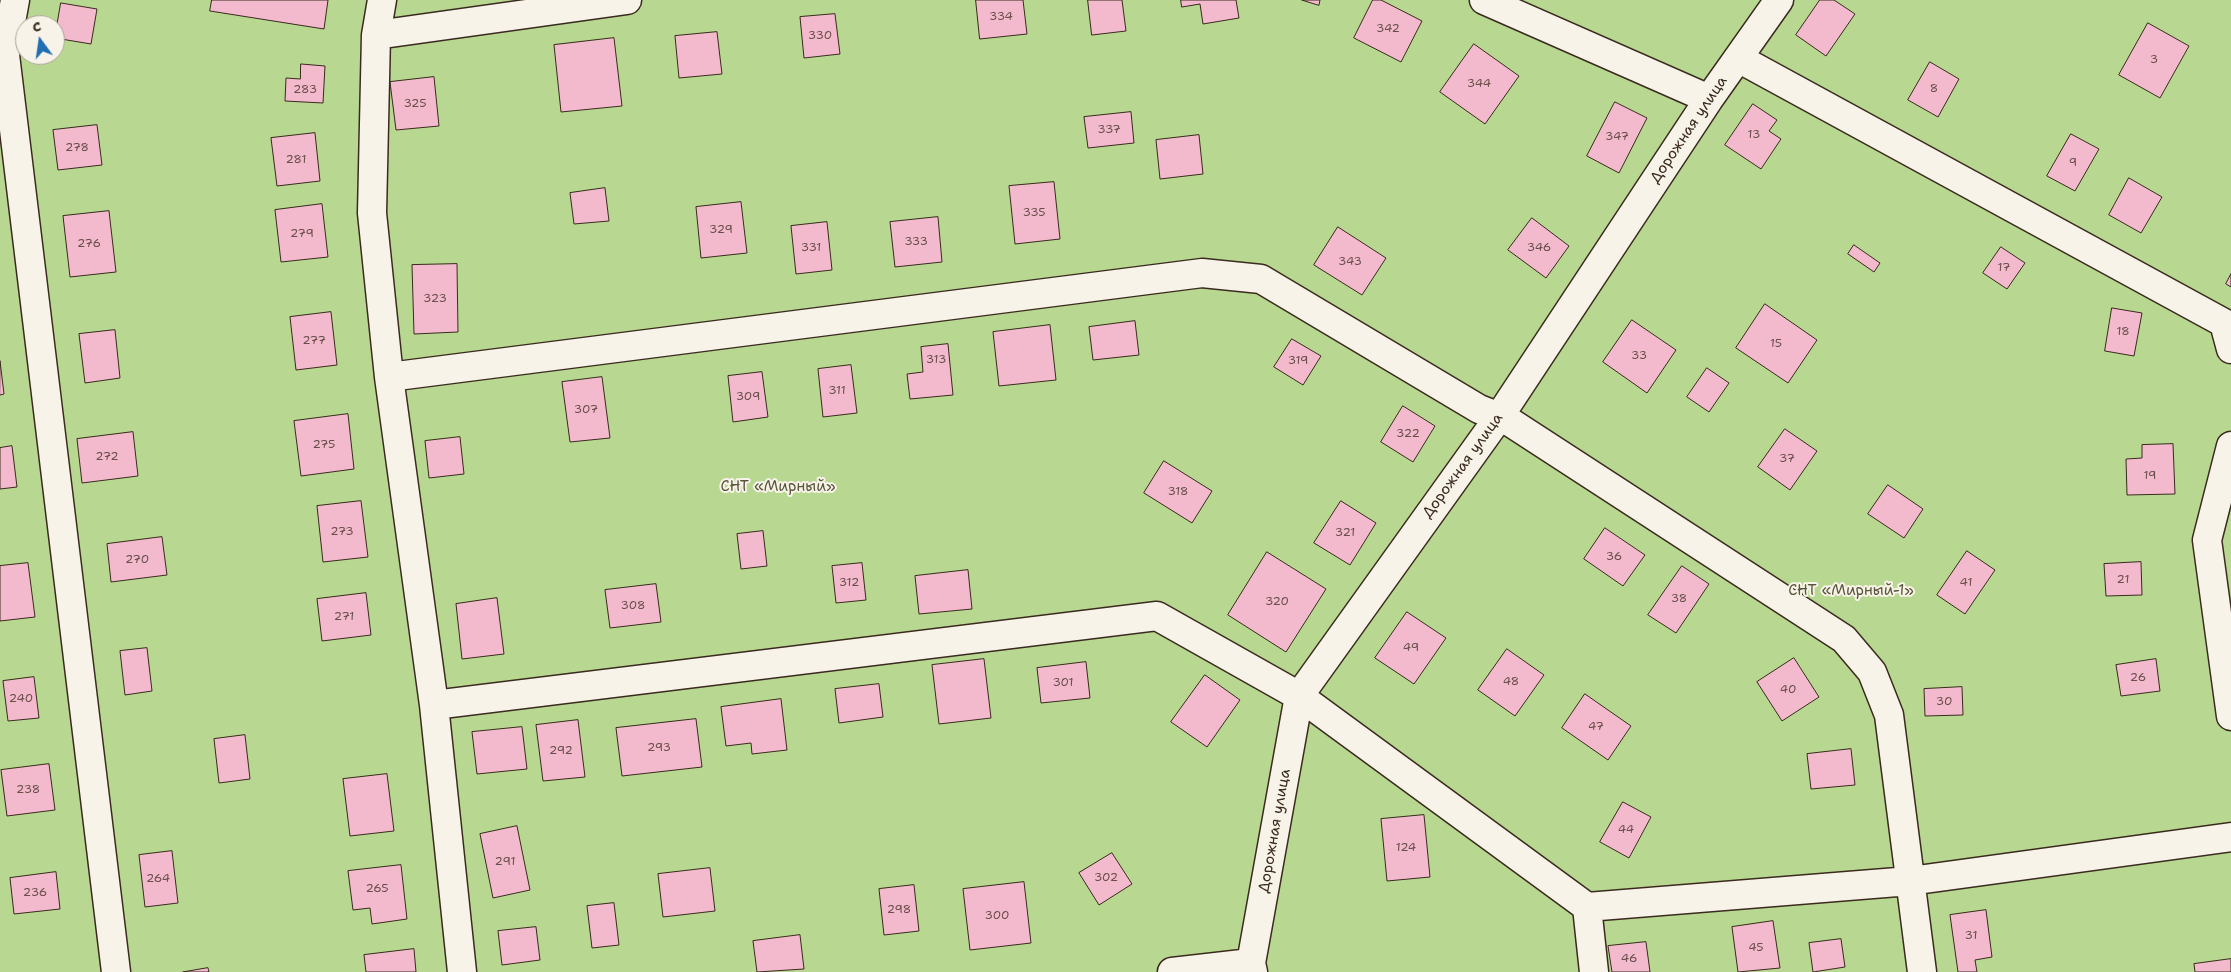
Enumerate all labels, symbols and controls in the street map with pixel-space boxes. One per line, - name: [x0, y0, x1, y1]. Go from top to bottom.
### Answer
- house number: 334: [989, 10, 1013, 24]
- north arrow: [15, 15, 65, 65]
- text: С: [30, 17, 43, 36]
- house number: 342: [1376, 22, 1400, 36]
- house number: 330: [808, 29, 832, 43]
- house number: 3: [2150, 53, 2158, 67]
- street label: Дорожная улица: [1646, 73, 1732, 187]
- house number: 344: [1467, 77, 1491, 91]
- house number: 8: [1930, 82, 1938, 96]
- house number: 283: [293, 83, 317, 97]
- house number: 325: [403, 97, 427, 111]
- house number: 337: [1097, 123, 1121, 137]
- house number: 13: [1748, 128, 1760, 142]
- house number: 347: [1605, 130, 1629, 144]
- house number: 278: [65, 141, 89, 155]
- house number: 281: [286, 153, 306, 167]
- house number: 9: [2069, 156, 2077, 170]
- house number: 335: [1022, 206, 1046, 220]
- house number: 329: [709, 223, 733, 237]
- house number: 279: [290, 227, 314, 241]
- house number: 333: [904, 235, 928, 249]
- house number: 276: [77, 237, 101, 251]
- house number: 331: [801, 241, 821, 255]
- house number: 346: [1527, 241, 1551, 255]
- house number: 343: [1338, 255, 1362, 269]
- house number: 17: [1998, 261, 2010, 275]
- house number: 323: [423, 292, 447, 306]
- house number: 18: [2116, 325, 2130, 339]
- house number: 277: [302, 334, 326, 348]
- house number: 15: [1770, 337, 1782, 351]
- house number: 33: [1631, 349, 1647, 363]
- house number: 313: [926, 353, 946, 367]
- house number: 319: [1288, 354, 1308, 368]
- house number: 311: [828, 384, 846, 398]
- house number: 309: [736, 390, 760, 404]
- house number: 307: [574, 403, 598, 417]
- street label: Дорожная улица: [1419, 410, 1507, 522]
- house number: 322: [1396, 427, 1420, 441]
- house number: 275: [313, 438, 335, 452]
- house number: 272: [95, 450, 119, 464]
- house number: 37: [1779, 452, 1795, 466]
- house number: 19: [2144, 469, 2156, 483]
- park label: СНТ «Мирный»: [721, 478, 835, 496]
- house number: 318: [1168, 485, 1188, 499]
- house number: 273: [330, 525, 354, 539]
- house number: 321: [1335, 526, 1355, 540]
- house number: 36: [1606, 550, 1622, 564]
- house number: 270: [125, 553, 149, 567]
- house number: 21: [2117, 573, 2129, 587]
- house number: 312: [839, 576, 859, 590]
- house number: 41: [1960, 576, 1972, 590]
- park label: СНТ «Мирный-1»: [1788, 582, 1914, 600]
- house number: 38: [1671, 592, 1687, 606]
- house number: 320: [1265, 595, 1289, 609]
- house number: 308: [621, 599, 645, 613]
- house number: 271: [334, 610, 354, 624]
- house number: 49: [1403, 641, 1419, 655]
- house number: 26: [2130, 671, 2146, 685]
- house number: 48: [1503, 675, 1519, 689]
- house number: 301: [1052, 676, 1074, 690]
- house number: 40: [1780, 683, 1796, 697]
- house number: 240: [9, 692, 33, 706]
- house number: 30: [1936, 695, 1952, 709]
- house number: 47: [1588, 720, 1604, 734]
- house number: 293: [647, 741, 671, 755]
- house number: 292: [549, 744, 573, 758]
- street label: Дорожная улица: [1255, 768, 1295, 894]
- house number: 238: [16, 783, 40, 797]
- house number: 44: [1618, 823, 1634, 837]
- house number: 124: [1396, 841, 1416, 855]
- house number: 291: [495, 855, 515, 869]
- house number: 302: [1094, 871, 1118, 885]
- house number: 264: [146, 872, 170, 886]
- house number: 265: [365, 882, 389, 896]
- house number: 236: [23, 886, 47, 900]
- house number: 298: [887, 903, 911, 917]
- house number: 300: [985, 909, 1009, 923]
- house number: 31: [1965, 929, 1977, 943]
- house number: 45: [1748, 941, 1764, 955]
- house number: 46: [1621, 952, 1637, 966]

